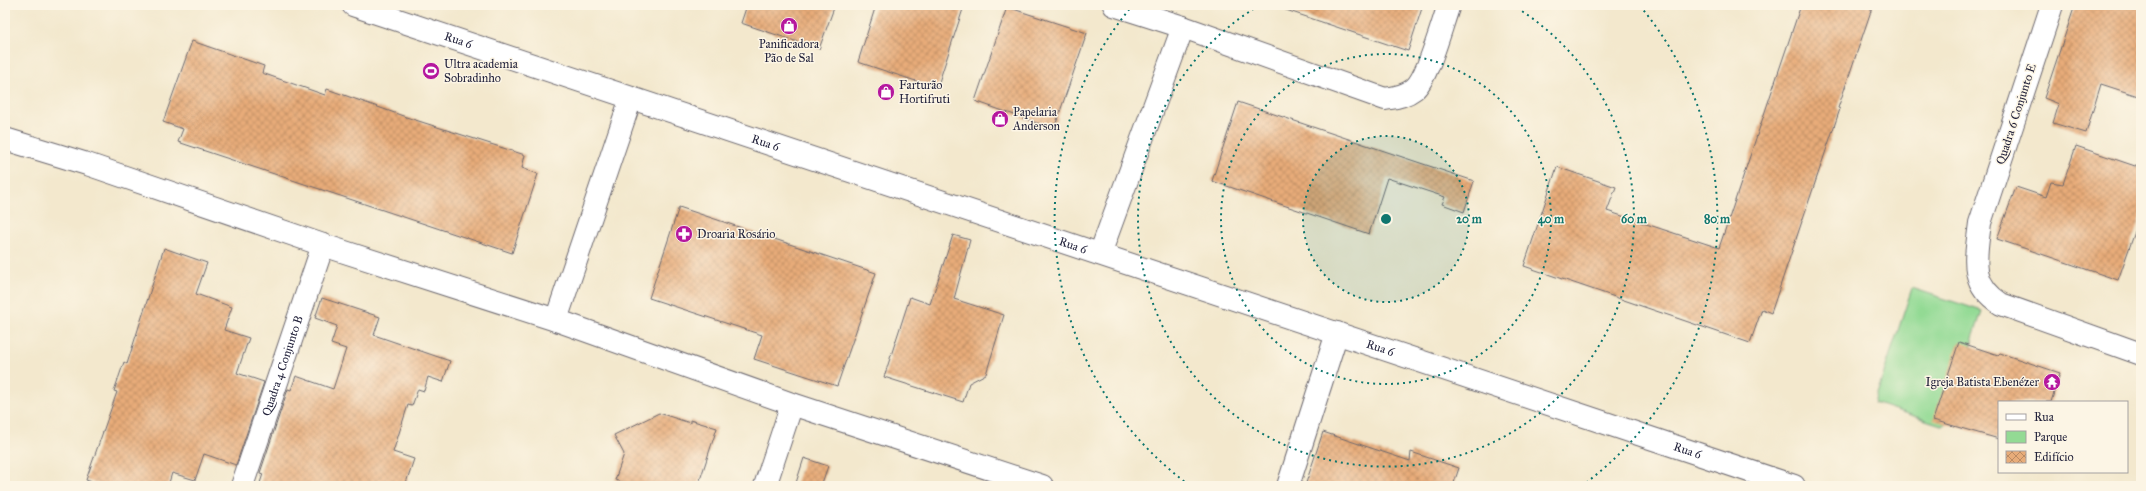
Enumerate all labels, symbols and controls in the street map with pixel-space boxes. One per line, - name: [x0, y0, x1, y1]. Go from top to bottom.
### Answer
- shop icon: Panificadora Pão de Sal: [779, 16, 799, 36]
- street label: Rua 6: [443, 29, 475, 52]
- place label: Panificadora Pão de Sal: [759, 37, 820, 65]
- place label: Ultra academia Sobradinho: [444, 57, 519, 85]
- sports icon: Ultra academia Sobradinho: [421, 61, 441, 81]
- street label: Quadra 6 Conjunto E: [1993, 62, 2039, 166]
- place label: Farturão Hortifruti: [899, 78, 951, 106]
- shop icon: Farturão Hortifruti: [876, 82, 896, 102]
- place label: Papelaria Anderson: [1012, 105, 1061, 133]
- shop icon: Papelaria Anderson: [990, 109, 1010, 129]
- street label: Rua 6: [750, 132, 782, 154]
- centre of rings: [1379, 212, 1393, 226]
- text: 20 m: [1456, 212, 1483, 226]
- text: 40 m: [1538, 212, 1565, 227]
- text: 60 m: [1621, 212, 1648, 226]
- text: 80 m: [1704, 212, 1731, 226]
- pharmacy icon: Droaria Rosário: [674, 224, 694, 244]
- place label: Droaria Rosário: [697, 227, 775, 241]
- street label: Rua 6: [1057, 234, 1090, 257]
- street label: Quadra 4 Conjunto B: [259, 314, 306, 418]
- street label: Rua 6: [1365, 337, 1397, 359]
- temple icon: Igreja Batista Ebenézer: [2042, 372, 2062, 392]
- place label: Igreja Batista Ebenézer: [1926, 375, 2040, 390]
- legend: [1998, 401, 2128, 473]
- text: Rua: [2034, 410, 2055, 424]
- text: Parque: [2034, 430, 2067, 445]
- street label: Rua 6: [1672, 439, 1704, 462]
- text: Edifício: [2034, 450, 2074, 464]

